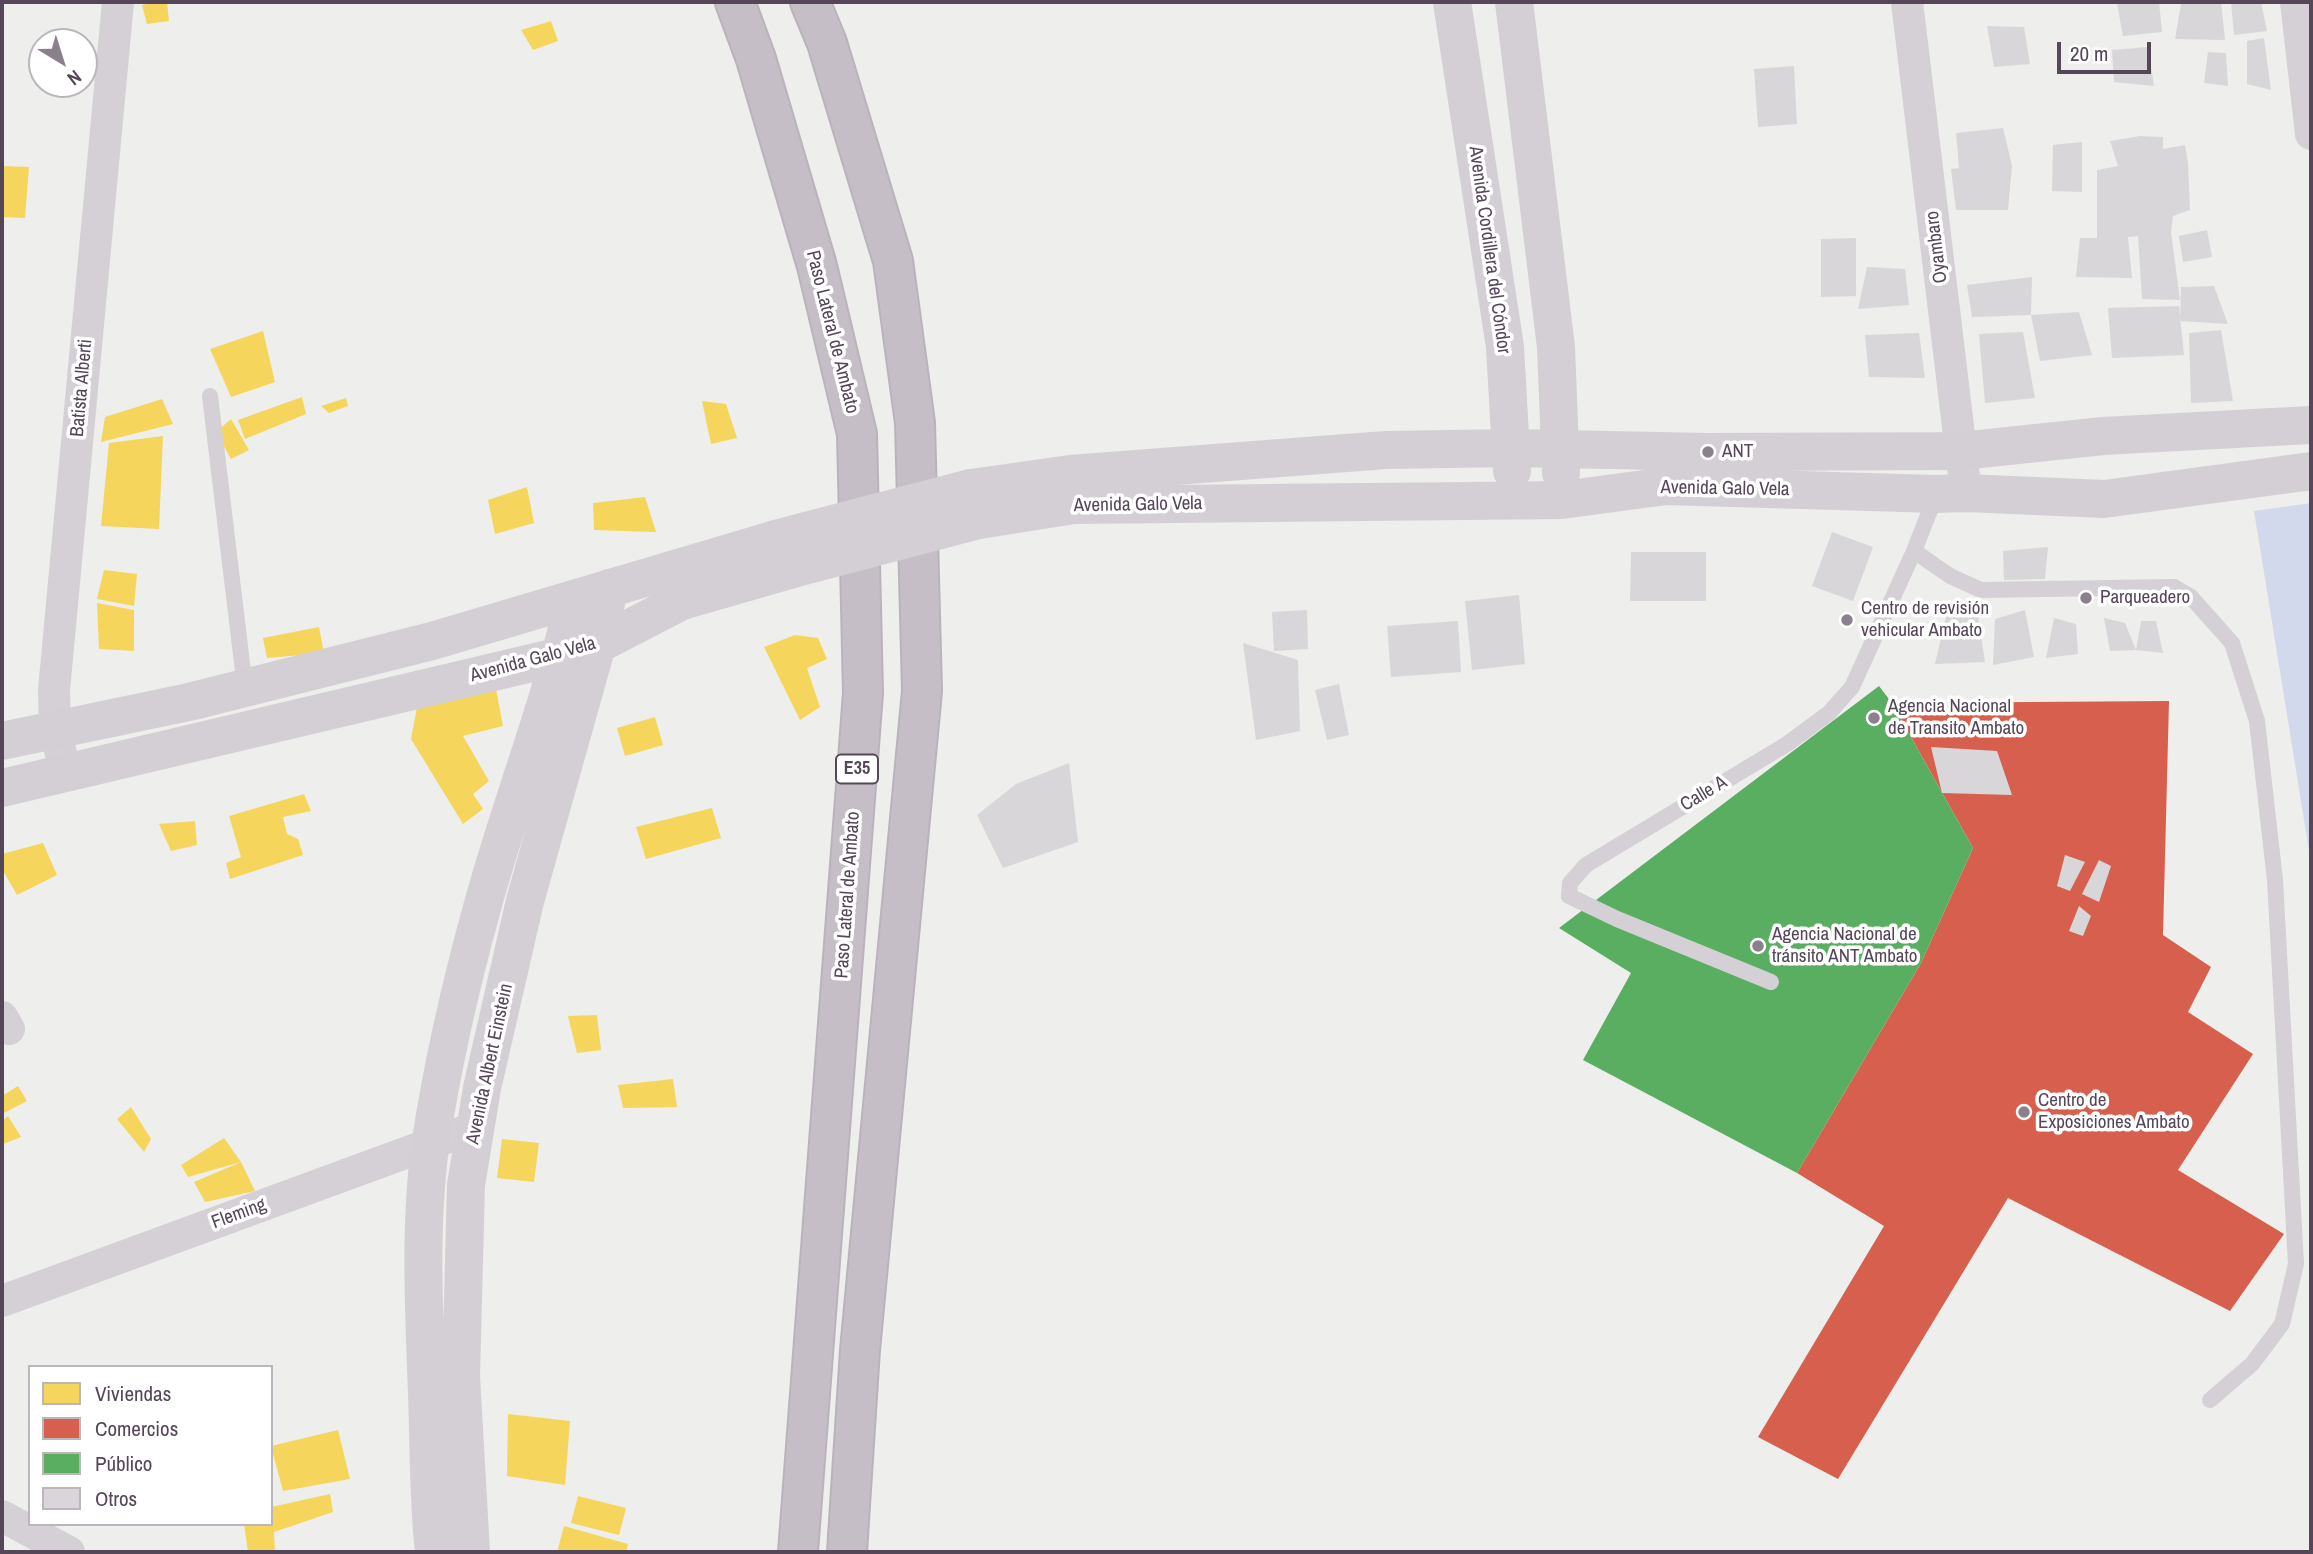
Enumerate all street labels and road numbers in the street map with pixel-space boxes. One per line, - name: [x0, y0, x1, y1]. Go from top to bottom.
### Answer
- street label: Avenida Cordillera del Cóndor: [1463, 145, 1515, 355]
- street label: Oyambaro: [1921, 210, 1953, 284]
- street label: Paso Lateral de Ambato: [801, 248, 863, 416]
- street label: Batista Alberti: [66, 338, 98, 438]
- street label: Avenida Galo Vela: [1660, 476, 1790, 502]
- street label: Avenida Galo Vela: [1073, 492, 1203, 518]
- street label: Avenida Galo Vela: [468, 632, 598, 688]
- road number: E35: [836, 754, 878, 784]
- street label: Calle A: [1677, 771, 1731, 817]
- street label: Paso Lateral de Ambato: [831, 811, 865, 979]
- street label: Avenida Albert Einstein: [462, 982, 518, 1146]
- street label: Fleming: [209, 1194, 269, 1234]

